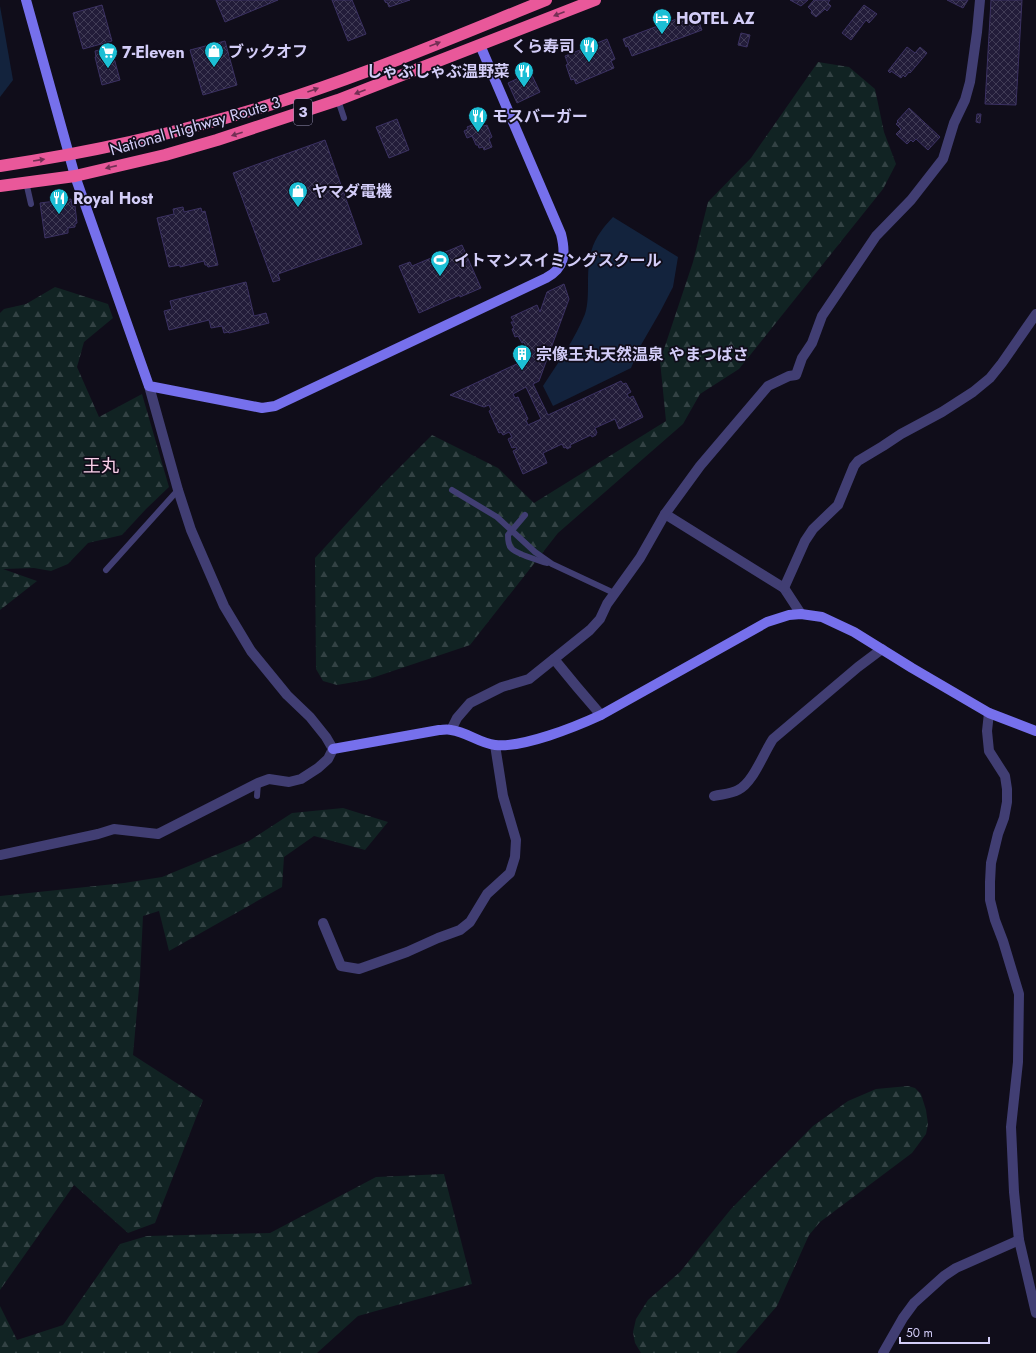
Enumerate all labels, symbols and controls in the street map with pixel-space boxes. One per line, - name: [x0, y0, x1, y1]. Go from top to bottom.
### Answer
- hotel icon: HOTEL AZ: [651, 7, 673, 35]
- place label: HOTEL AZ: [676, 7, 755, 30]
- one-way arrow: [553, 12, 565, 18]
- place label: くら寿司: [511, 35, 575, 58]
- restaurant icon: くら寿司: [578, 35, 600, 63]
- shop icon: ブックオフ: [203, 40, 225, 68]
- place label: ブックオフ: [228, 40, 308, 63]
- supermarket icon: 7-Eleven: [97, 41, 119, 69]
- place label: 7-Eleven: [122, 41, 185, 64]
- one-way arrow: [430, 41, 442, 47]
- place label: しゃぶしゃぶ温野菜: [366, 60, 510, 83]
- restaurant icon: しゃぶしゃぶ温野菜: [513, 60, 535, 88]
- one-way arrow: [308, 87, 320, 93]
- one-way arrow: [353, 90, 365, 96]
- street label: National Highway Route 3: [107, 91, 283, 161]
- road number: 3: [294, 99, 312, 125]
- restaurant icon: モスバーガー: [467, 105, 489, 133]
- place label: モスバーガー: [492, 105, 588, 128]
- one-way arrow: [230, 131, 242, 137]
- one-way arrow: [32, 157, 45, 163]
- one-way arrow: [105, 164, 117, 170]
- shop icon: ヤマダ電機: [287, 180, 309, 208]
- place label: ヤマダ電機: [312, 180, 392, 203]
- restaurant icon: Royal Host: [48, 187, 70, 215]
- place label: Royal Host: [73, 187, 154, 210]
- sports icon: イトマンスイミングスクール: [429, 249, 451, 277]
- place label: イトマンスイミングスクール: [454, 249, 662, 272]
- building icon: 宗像王丸天然温泉 やまつばさ: [511, 343, 533, 371]
- place label: 宗像王丸天然温泉 やまつばさ: [536, 343, 749, 366]
- district label: 王丸: [83, 453, 119, 479]
- scale bar: [900, 1319, 989, 1345]
- text: 50 m: [906, 1324, 933, 1342]

